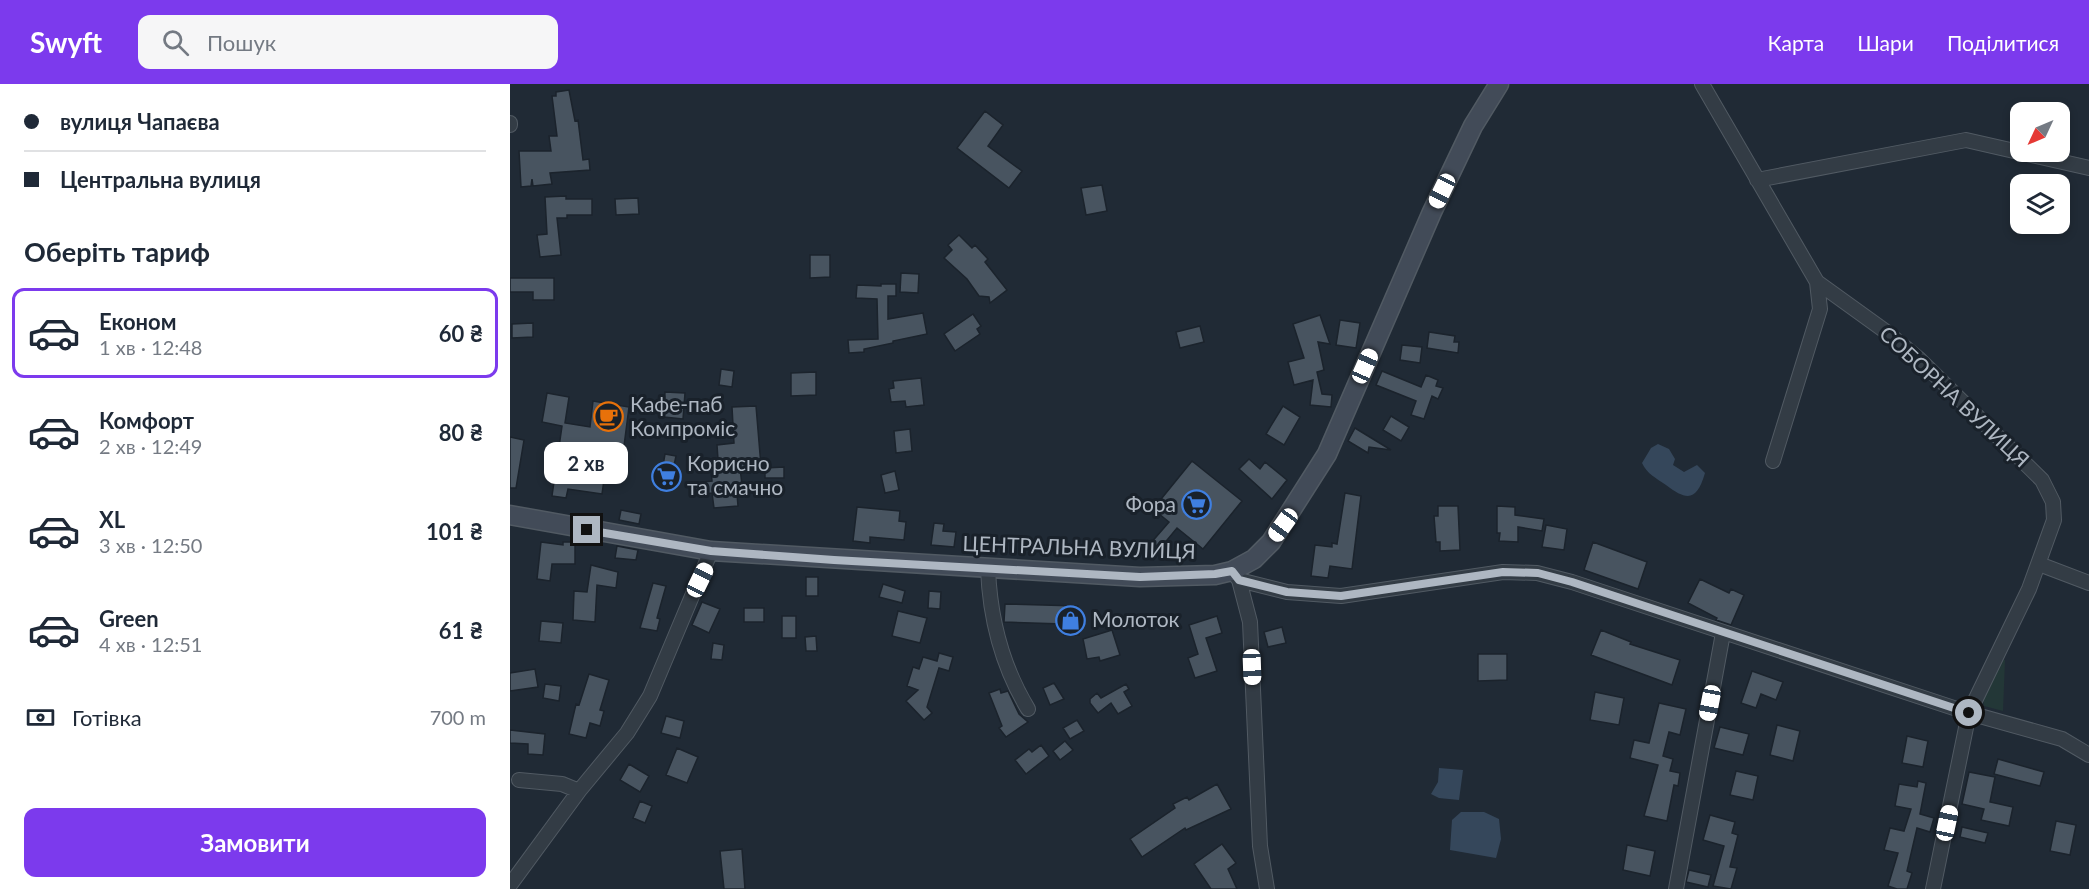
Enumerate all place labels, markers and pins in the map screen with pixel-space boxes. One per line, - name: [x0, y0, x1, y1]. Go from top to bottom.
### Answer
- place label: Кафе-паб Компроміс: [630, 391, 735, 440]
- cafe icon: Кафе-паб Компроміс: [593, 401, 625, 433]
- place label: Корисно та смачно: [687, 450, 783, 499]
- supermarket icon: Корисно та смачно: [650, 460, 682, 492]
- supermarket icon: Фора: [1181, 489, 1213, 521]
- place label: Фора: [1126, 491, 1176, 516]
- shop icon: Молоток: [1055, 604, 1087, 636]
- place label: Молоток: [1092, 606, 1180, 631]

